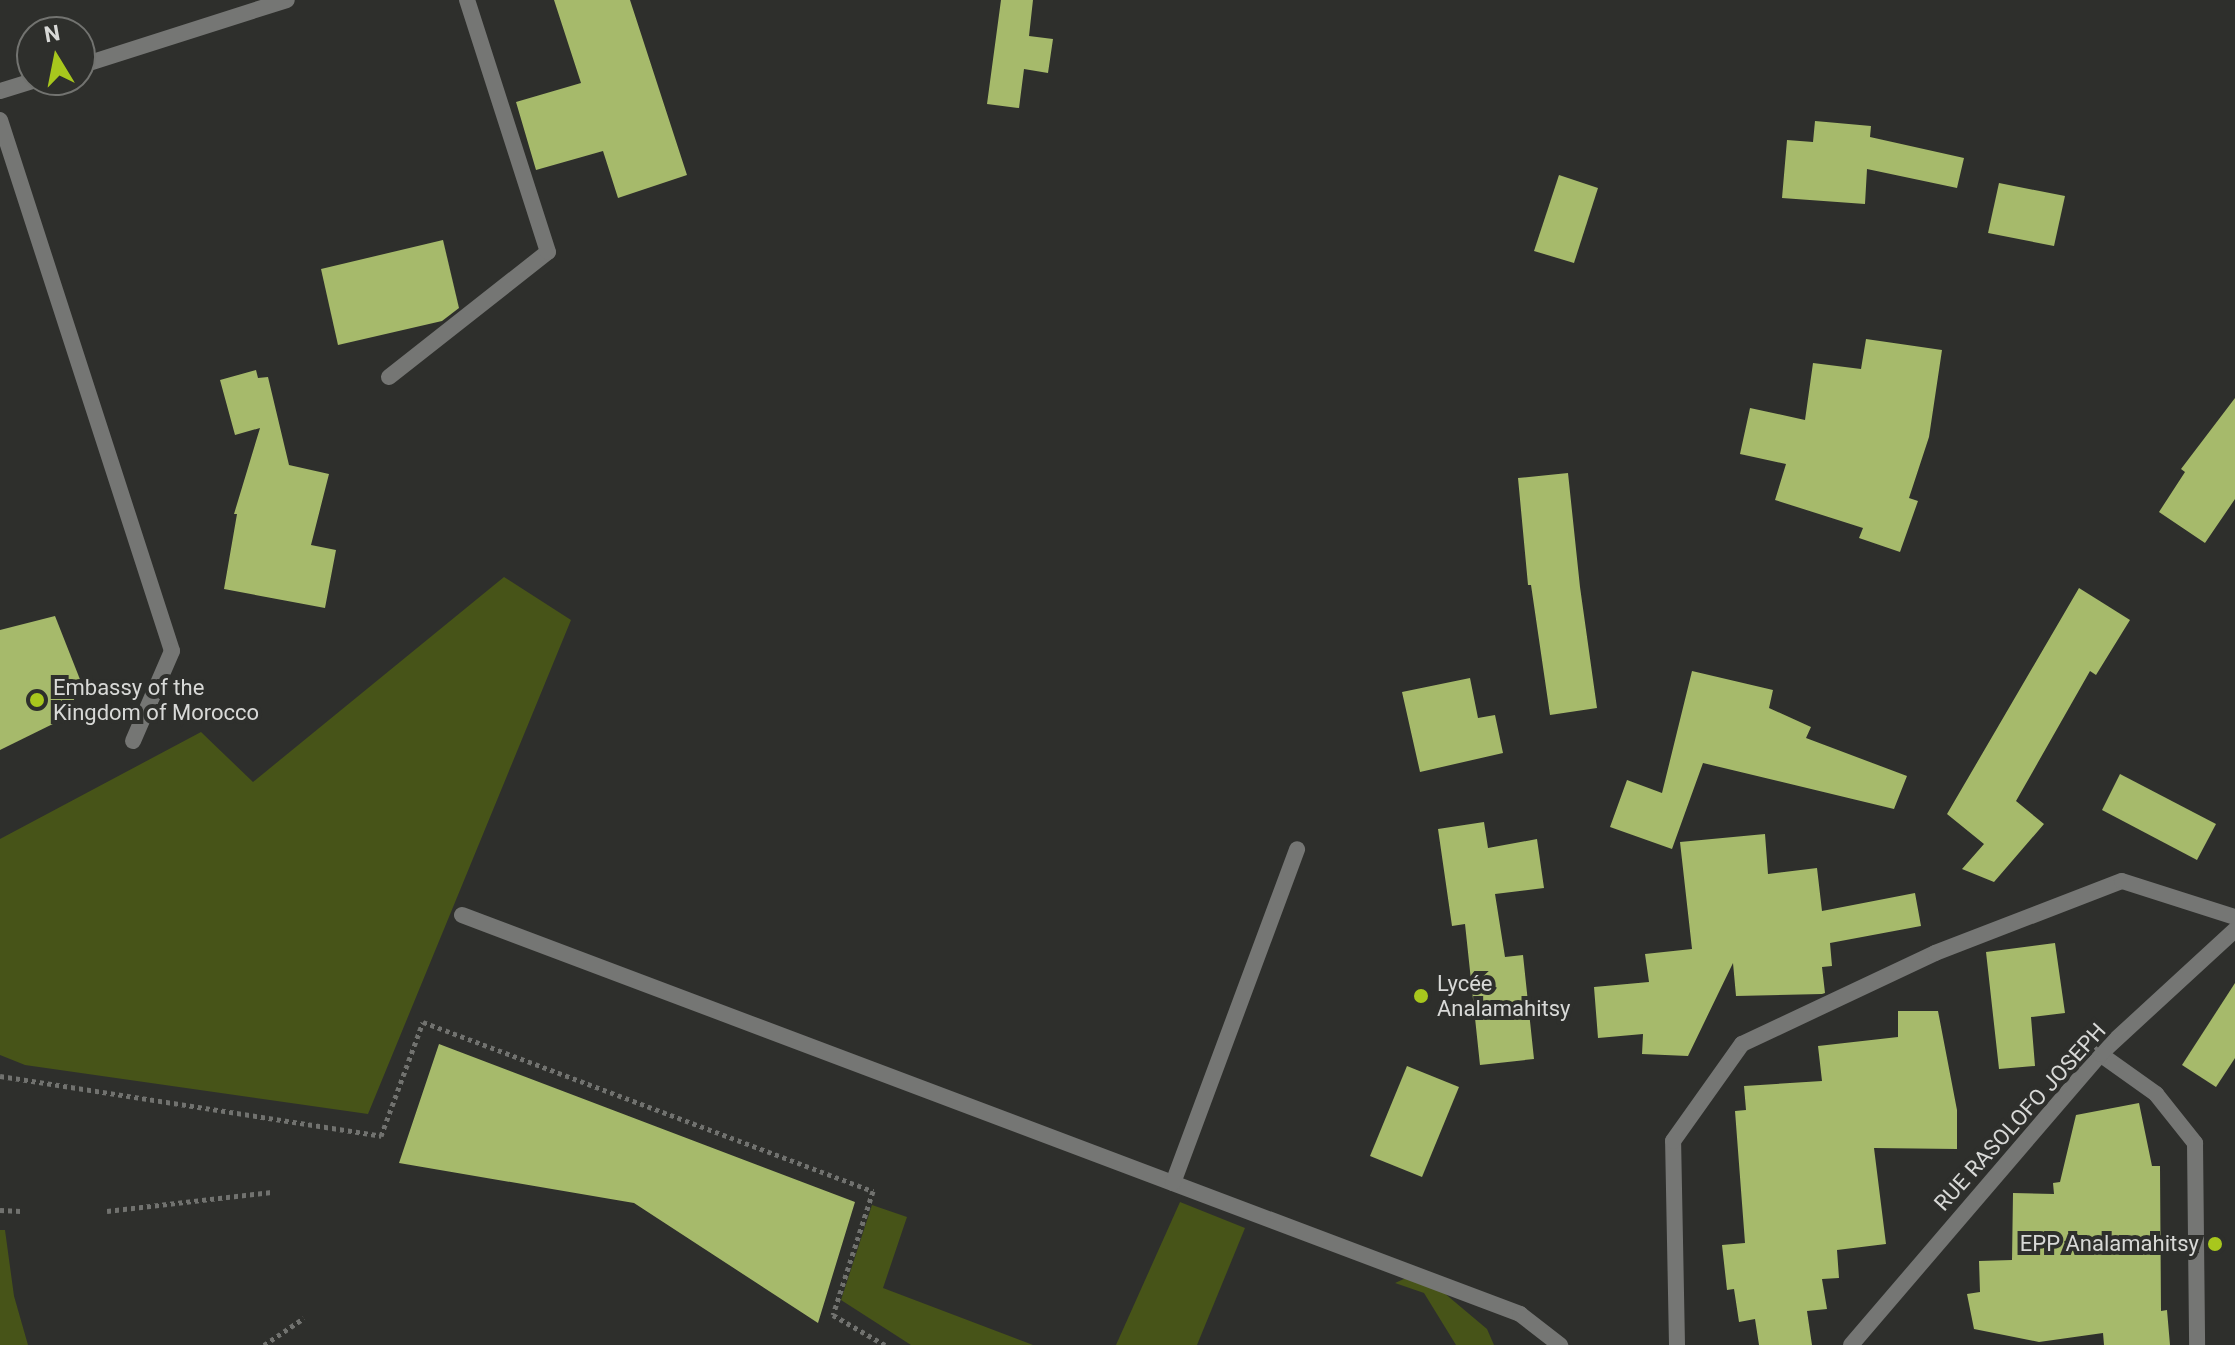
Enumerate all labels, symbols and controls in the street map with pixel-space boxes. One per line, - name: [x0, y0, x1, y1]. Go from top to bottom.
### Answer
- north arrow: [16, 16, 96, 96]
- text: N: [42, 20, 62, 48]
- place label: Embassy of the Kingdom of Morocco: [53, 674, 259, 726]
- marker: Embassy of the Kingdom of Morocco: [28, 691, 46, 709]
- place label: Lycée Analamahitsy: [1437, 970, 1570, 1022]
- marker: Lycée Analamahitsy: [1412, 987, 1430, 1005]
- street label: RUE RASOLOFO JOSEPH: [1929, 1018, 2111, 1216]
- place label: EPP Analamahitsy: [2020, 1231, 2199, 1257]
- marker: EPP Analamahitsy: [2206, 1235, 2224, 1253]

